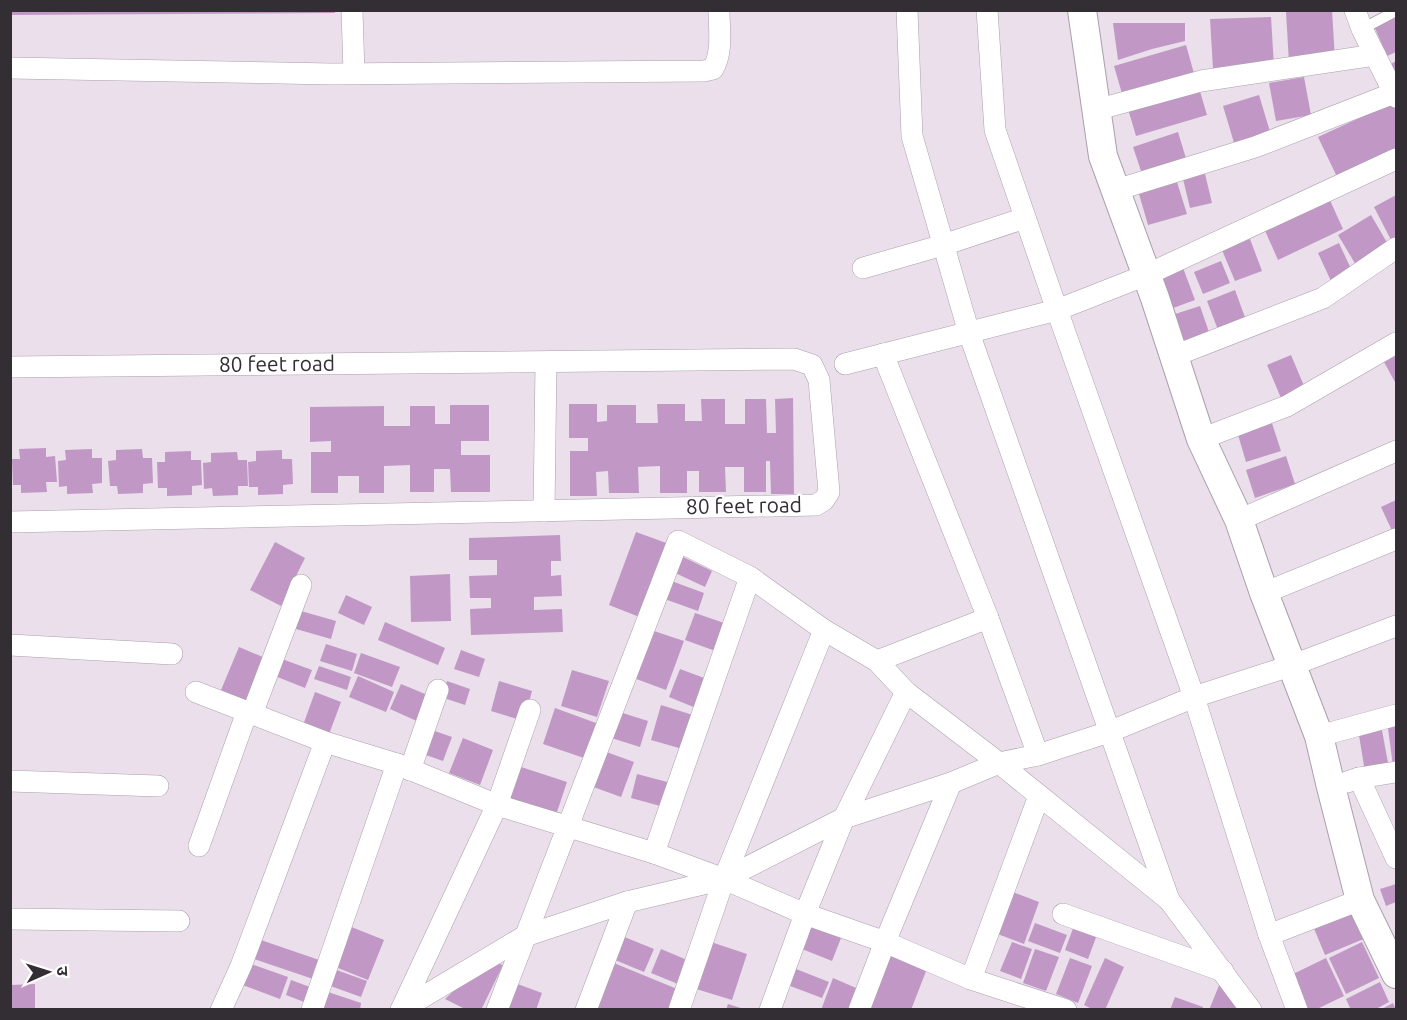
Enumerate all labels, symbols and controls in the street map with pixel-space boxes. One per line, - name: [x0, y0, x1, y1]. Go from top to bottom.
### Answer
- street label: 80 feet road: [219, 351, 335, 376]
- street label: 80 feet road: [686, 492, 802, 518]
- north arrow: [18, 942, 78, 1002]
- text: उ: [54, 966, 72, 977]

